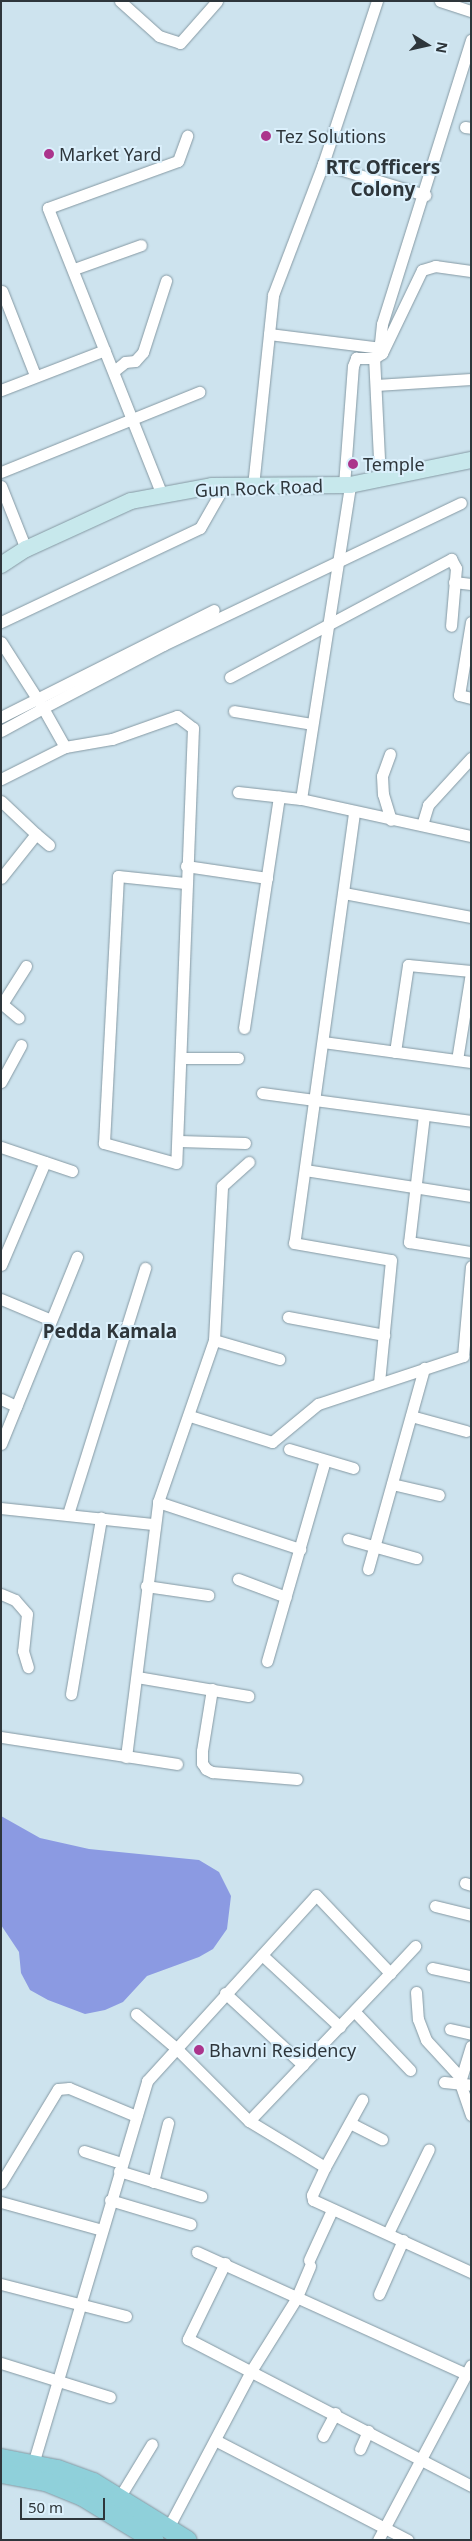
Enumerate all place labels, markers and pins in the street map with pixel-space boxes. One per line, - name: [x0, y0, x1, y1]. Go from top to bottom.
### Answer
- place label: Tez Solutions: [276, 125, 386, 147]
- marker: Tez Solutions: [260, 130, 272, 142]
- place label: Market Yard: [59, 143, 161, 165]
- marker: Market Yard: [43, 148, 55, 160]
- place label: Temple: [363, 453, 425, 475]
- marker: Temple: [347, 458, 359, 470]
- place label: Bhavni Residency: [209, 2039, 356, 2061]
- marker: Bhavni Residency: [193, 2044, 205, 2056]

